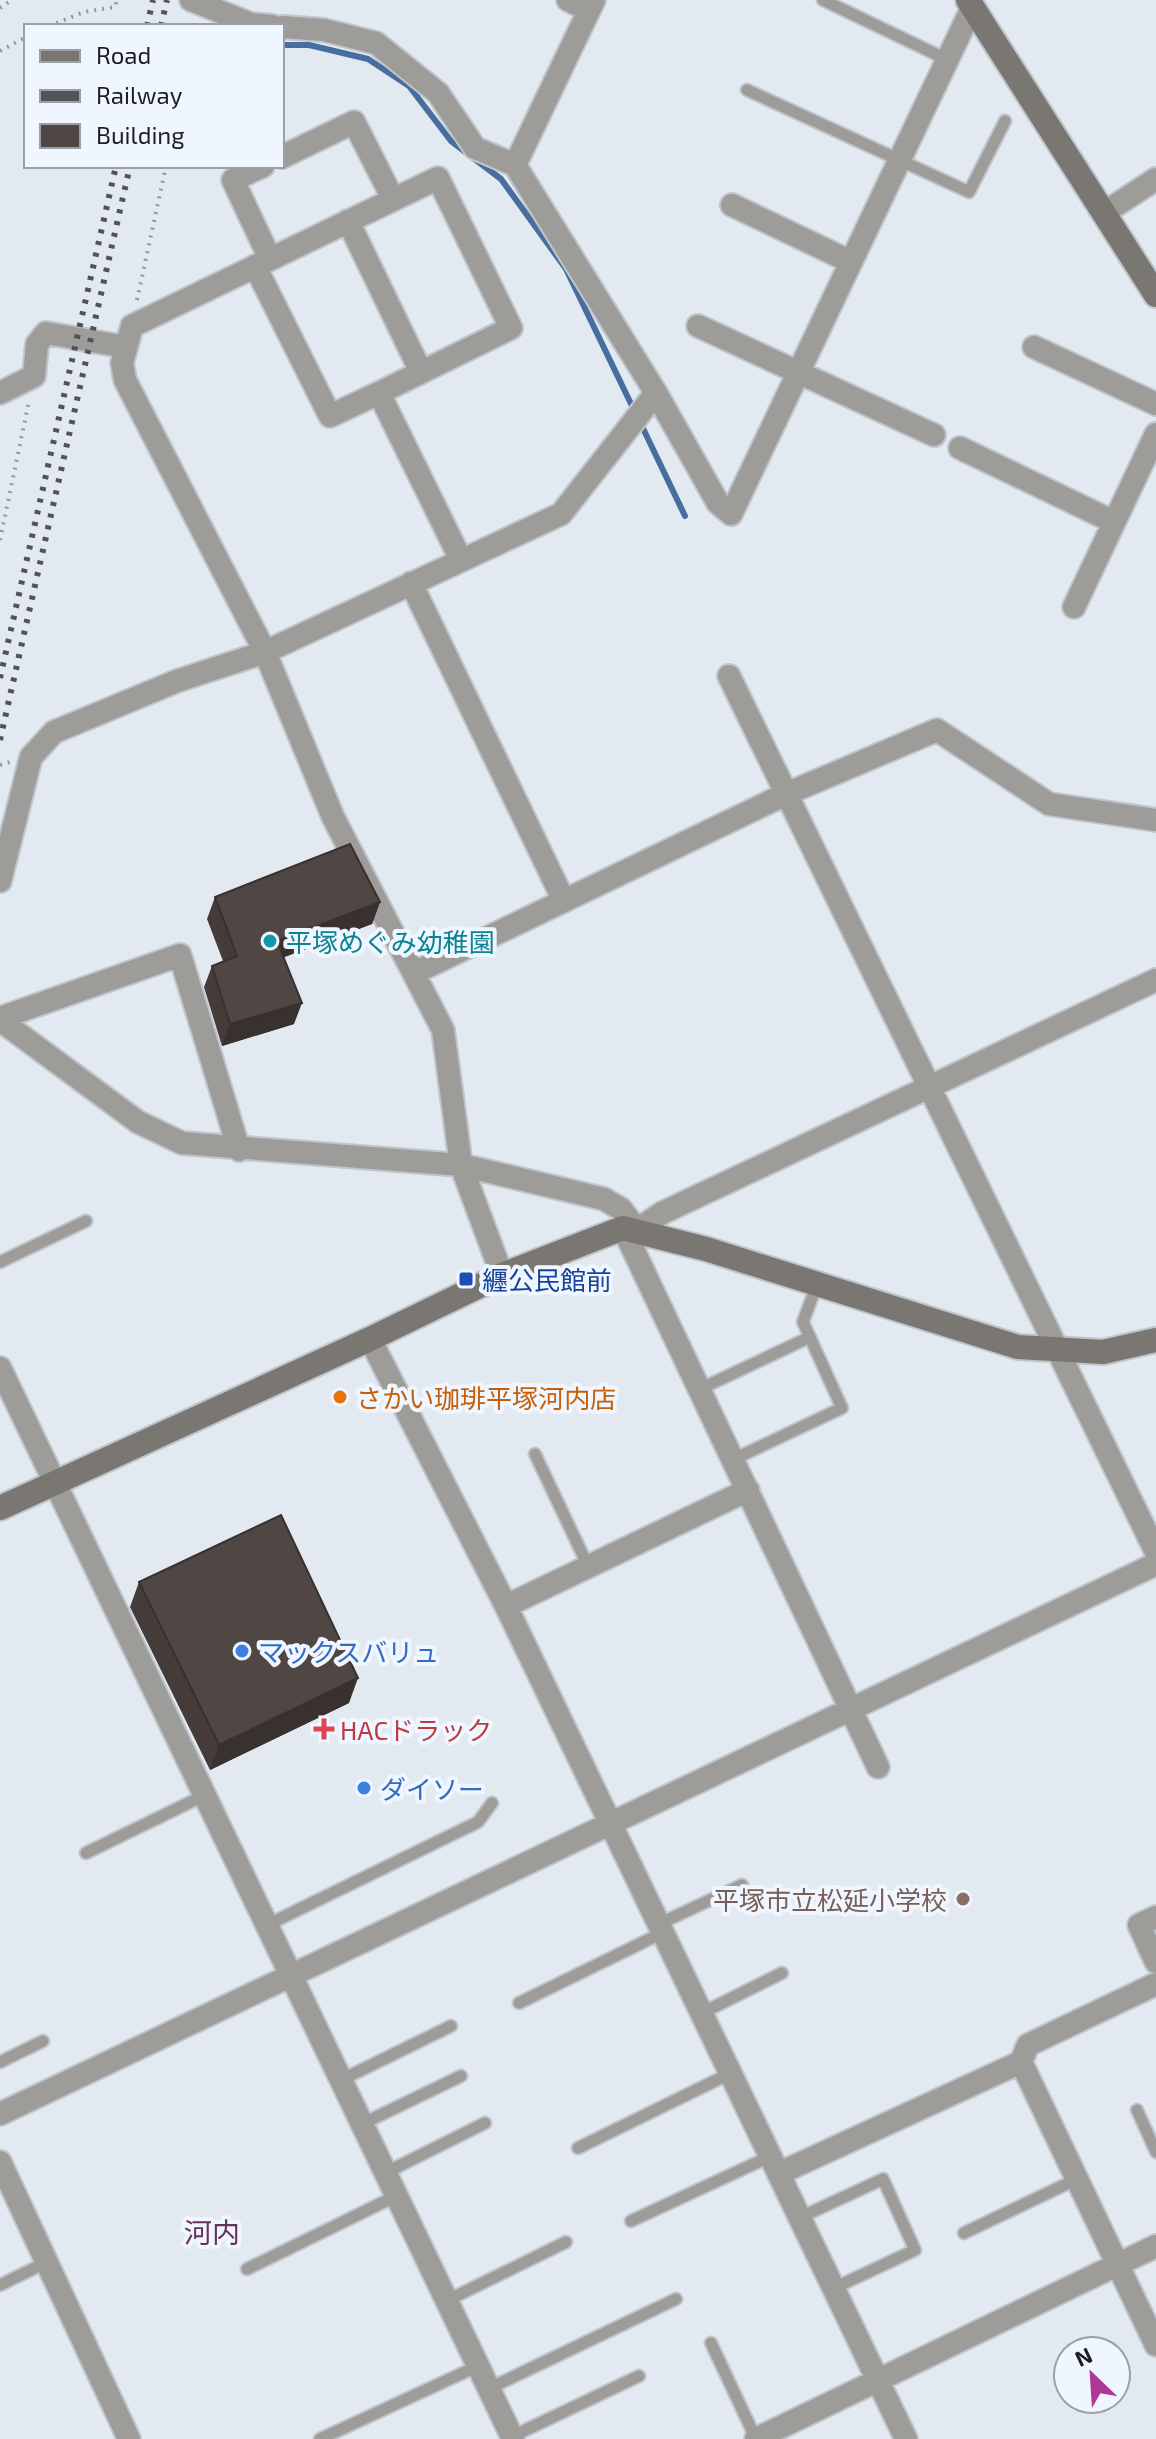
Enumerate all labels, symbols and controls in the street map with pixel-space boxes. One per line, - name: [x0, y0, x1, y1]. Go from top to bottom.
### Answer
- legend: [24, 24, 284, 168]
- text: Road: [96, 40, 151, 69]
- text: Railway: [96, 80, 183, 109]
- text: Building: [96, 120, 185, 149]
- place label: 平塚めぐみ幼稚園: [286, 926, 495, 957]
- marker: 平塚めぐみ幼稚園: [261, 932, 279, 950]
- place label: 纒公民館前: [482, 1264, 612, 1295]
- marker: 纒公民館前: [457, 1270, 475, 1288]
- place label: さかい珈琲平塚河内店: [356, 1382, 616, 1413]
- marker: さかい珈琲平塚河内店: [331, 1388, 349, 1406]
- place label: マックスバリュ: [258, 1636, 439, 1667]
- marker: マックスバリュ: [233, 1642, 251, 1660]
- place label: HACドラック: [340, 1714, 492, 1745]
- marker: HACドラック: [315, 1720, 333, 1738]
- place label: ダイソー: [380, 1773, 484, 1804]
- marker: ダイソー: [355, 1779, 373, 1797]
- place label: 平塚市立松延小学校: [713, 1884, 947, 1915]
- marker: 平塚市立松延小学校: [954, 1890, 972, 1908]
- district label: 河内: [184, 2215, 240, 2249]
- north arrow: [1052, 2335, 1132, 2415]
- text: N: [1070, 2341, 1096, 2371]

